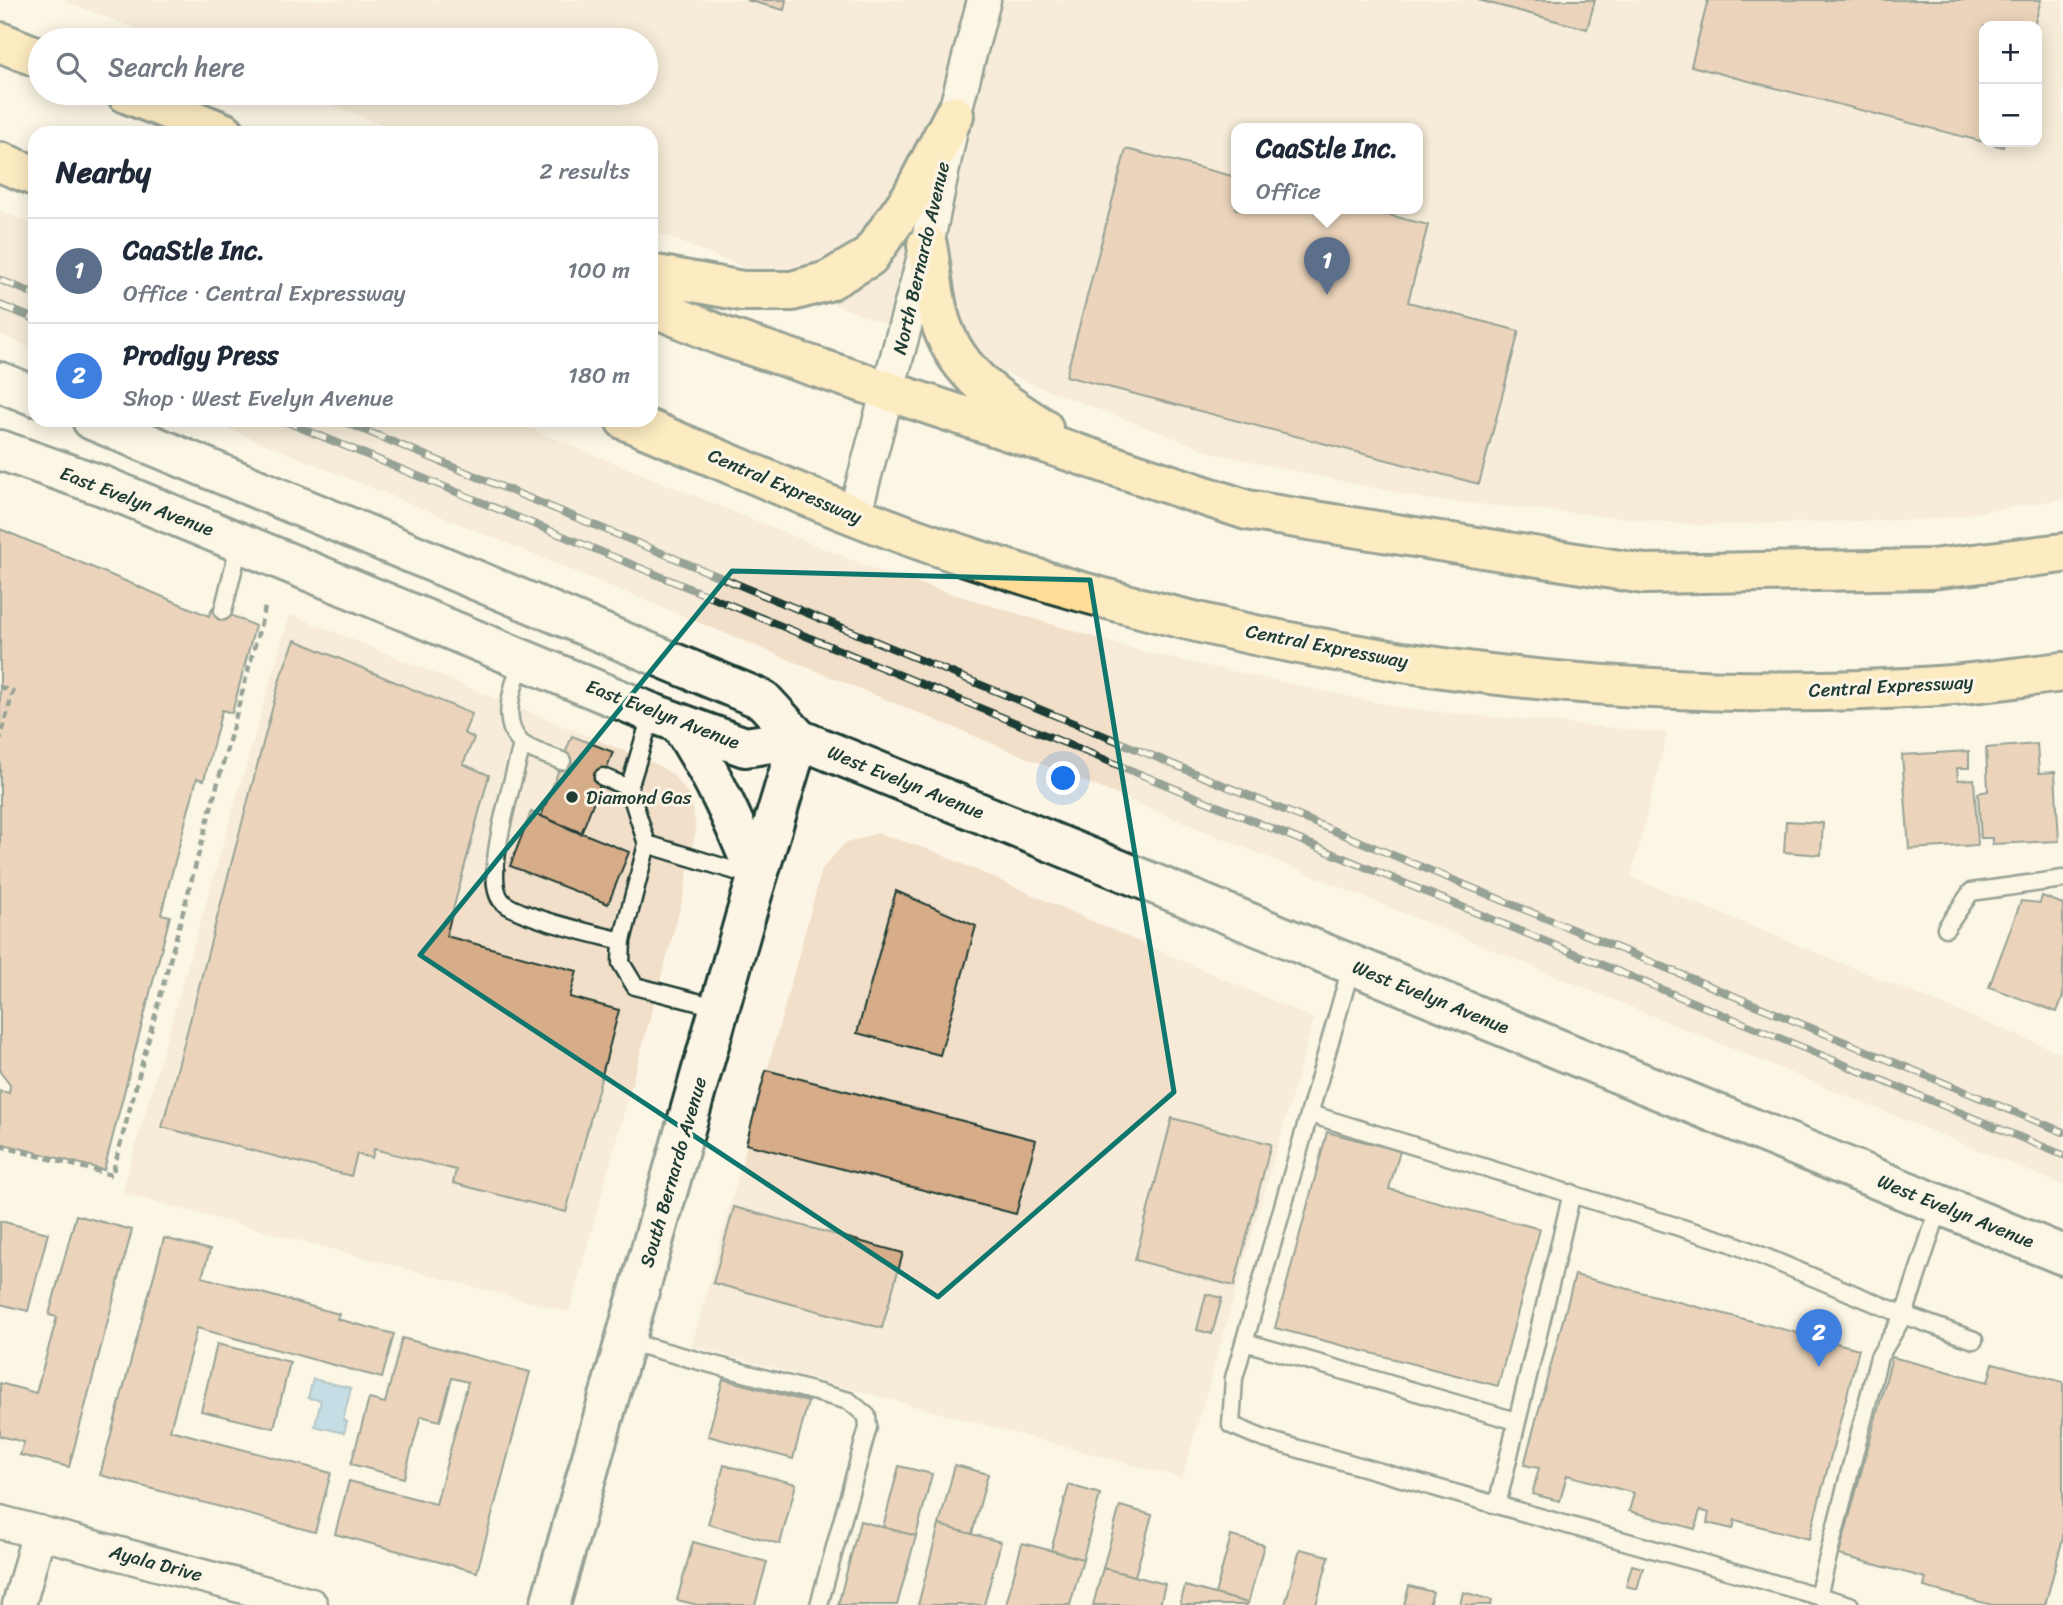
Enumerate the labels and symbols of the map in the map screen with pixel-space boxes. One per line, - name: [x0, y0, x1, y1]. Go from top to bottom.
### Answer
- street label: North Bernardo Avenue: [883, 158, 959, 358]
- pin: 1: [1304, 237, 1350, 295]
- street label: Central Expressway: [703, 439, 867, 533]
- street label: East Evelyn Avenue: [55, 456, 219, 546]
- street label: Central Expressway: [1243, 614, 1411, 678]
- street label: Central Expressway: [1808, 665, 1974, 707]
- street label: East Evelyn Avenue: [581, 669, 745, 759]
- street label: West Evelyn Avenue: [823, 735, 989, 829]
- your location: [1046, 761, 1080, 795]
- place label: Diamond Gas: [586, 781, 692, 814]
- marker: Diamond Gas: [564, 789, 580, 805]
- street label: West Evelyn Avenue: [1348, 950, 1514, 1044]
- street label: South Bernardo Avenue: [630, 1073, 716, 1271]
- street label: West Evelyn Avenue: [1873, 1164, 2039, 1258]
- pin: 2: [1796, 1309, 1842, 1367]
- street label: Ayala Drive: [105, 1535, 206, 1591]

